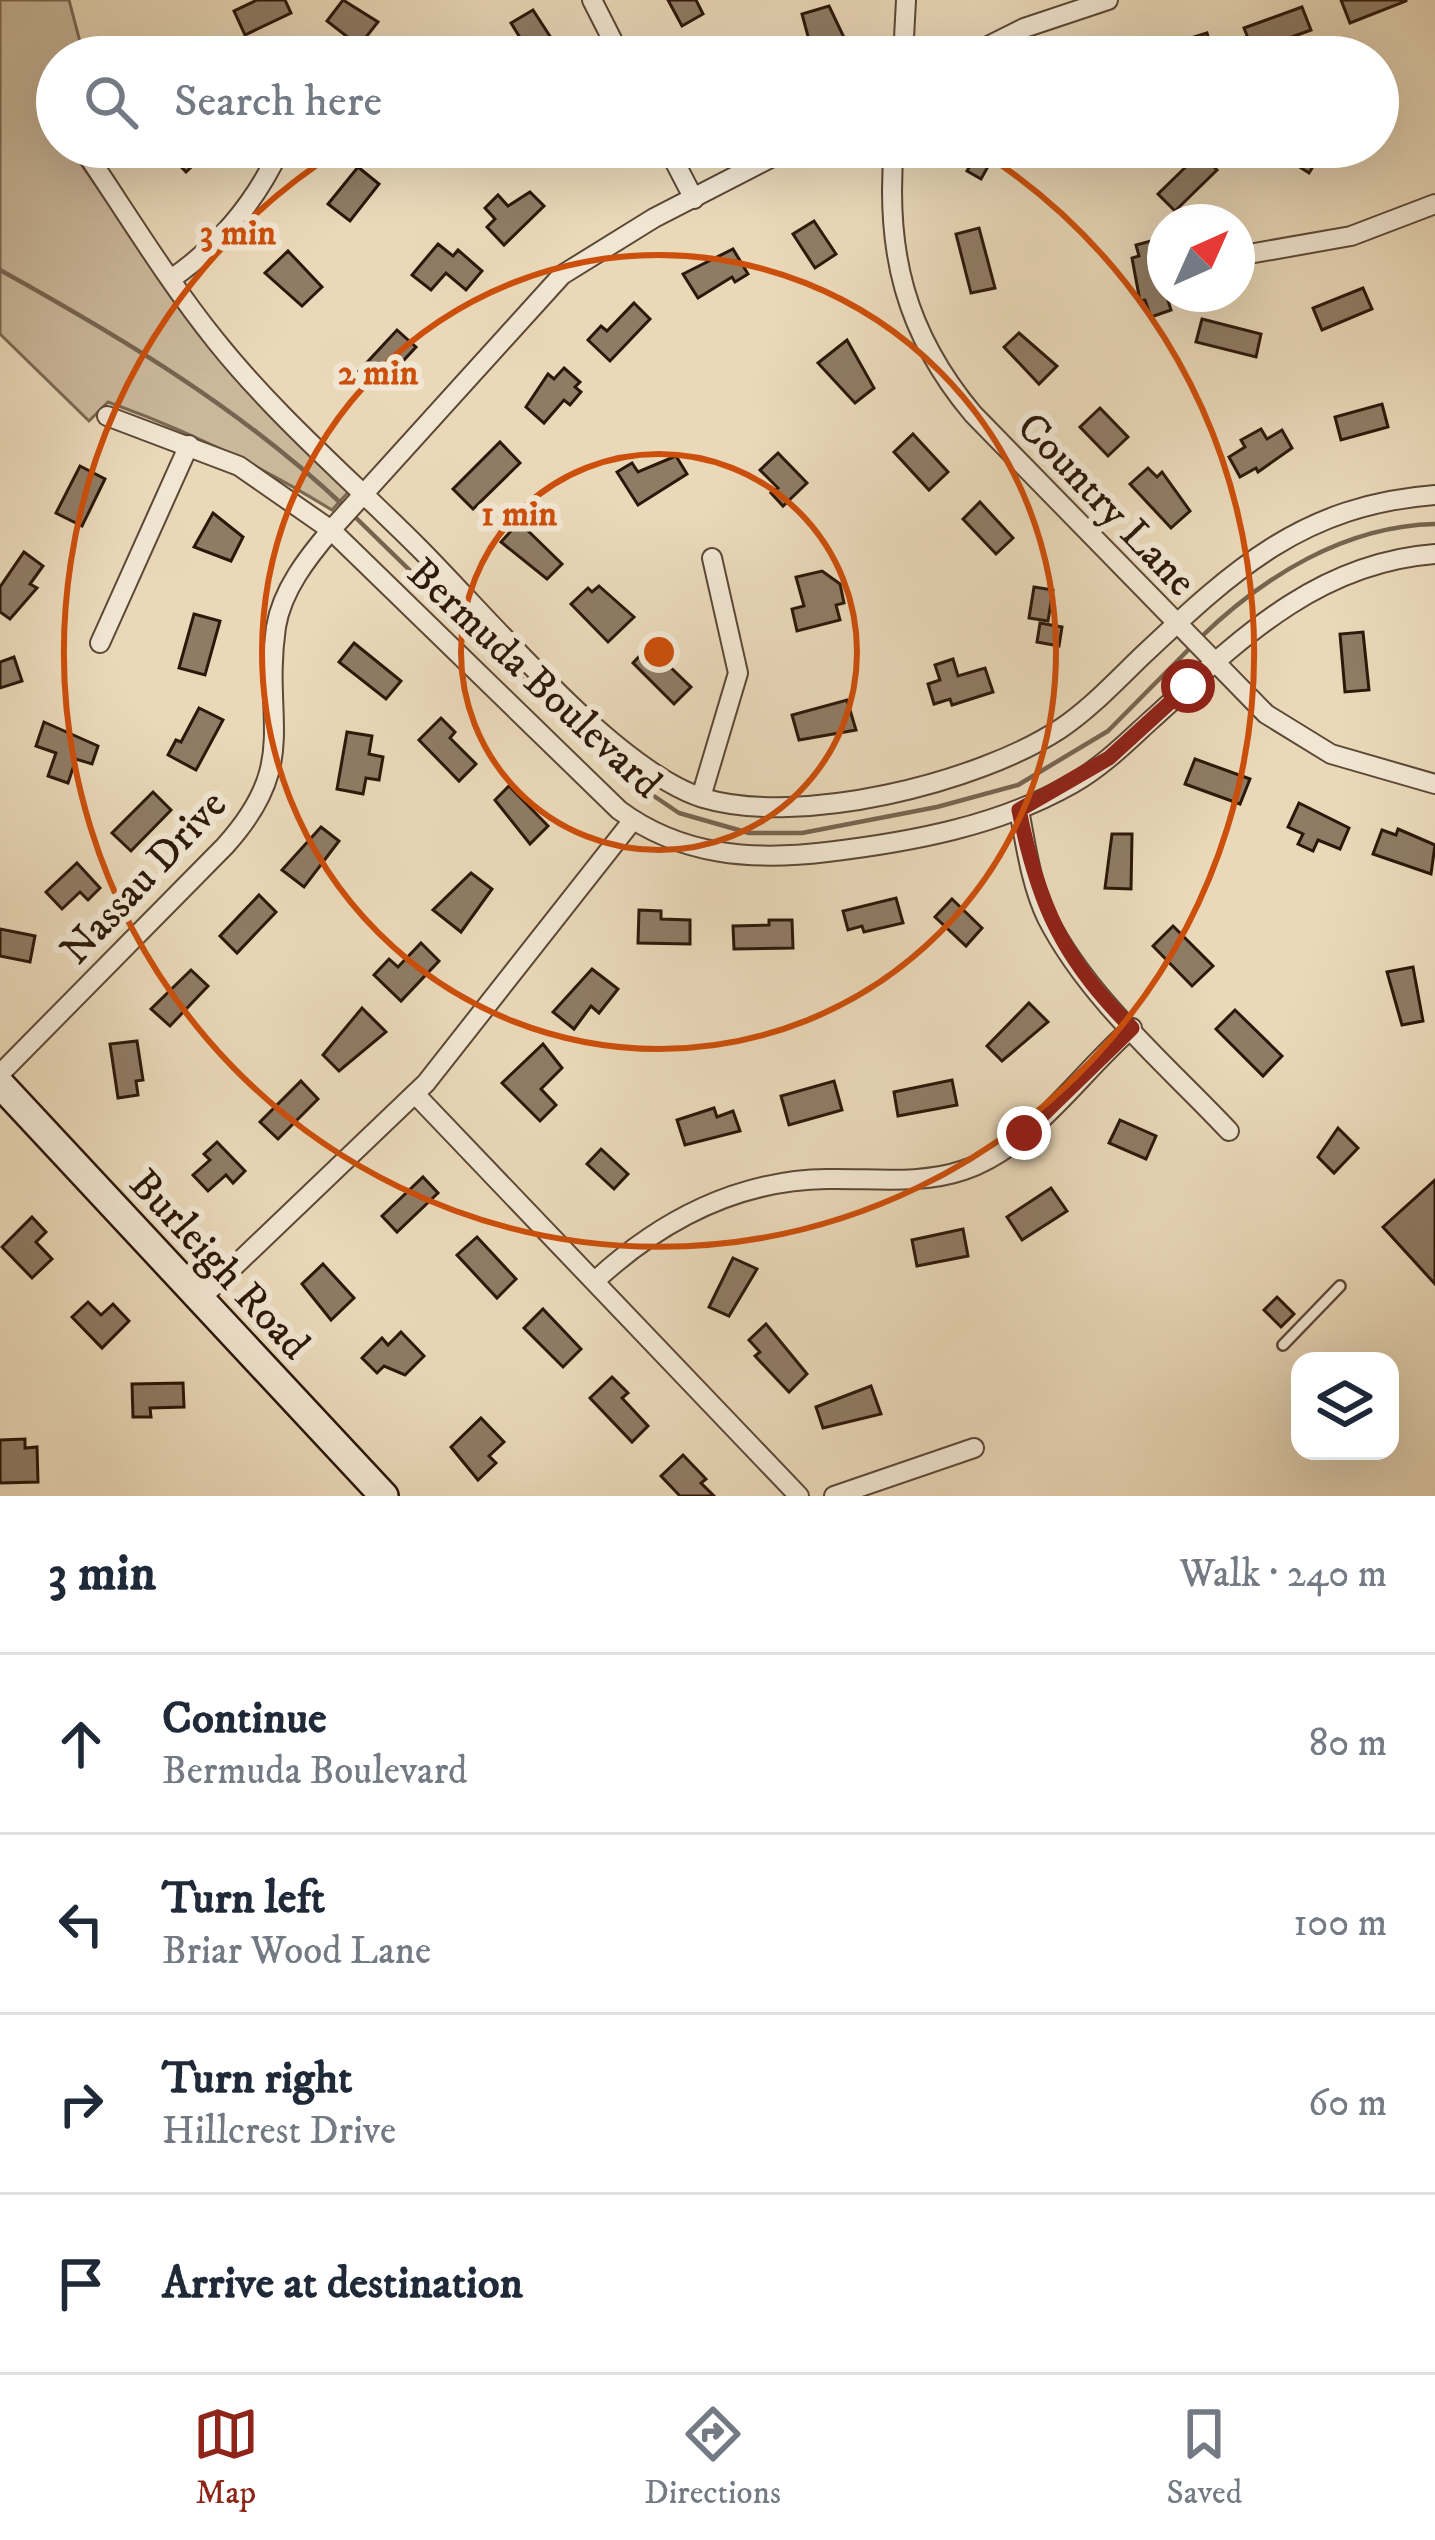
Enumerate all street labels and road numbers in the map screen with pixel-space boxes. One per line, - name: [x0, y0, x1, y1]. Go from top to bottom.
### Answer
- street label: Country Lane: [1005, 402, 1206, 608]
- street label: Bermuda Boulevard: [396, 548, 672, 810]
- street label: Nassau Drive: [50, 780, 238, 976]
- street label: Burleigh Road: [117, 1159, 320, 1371]

